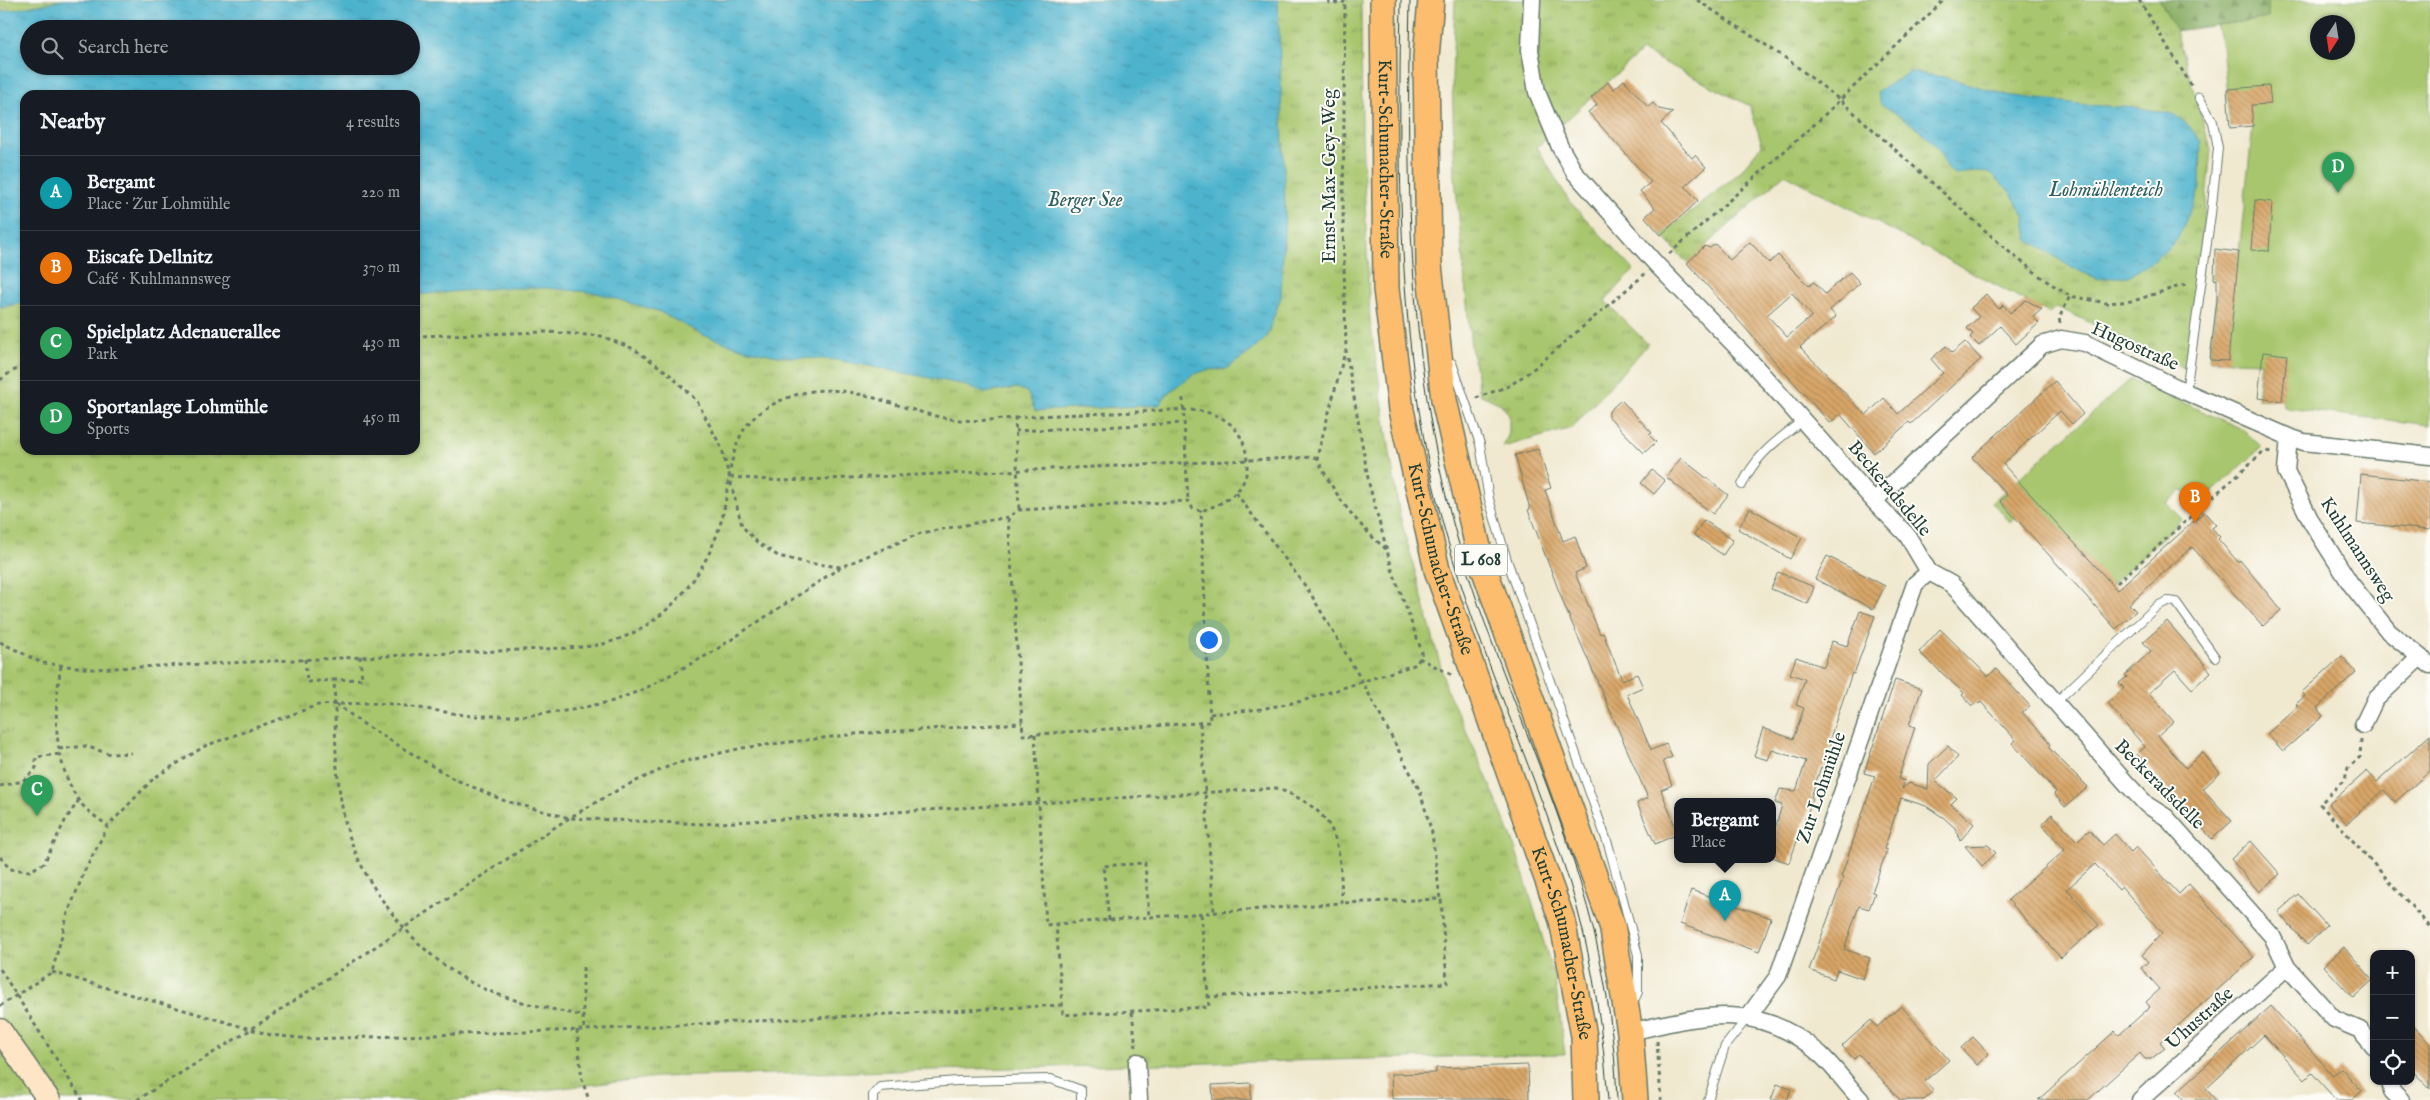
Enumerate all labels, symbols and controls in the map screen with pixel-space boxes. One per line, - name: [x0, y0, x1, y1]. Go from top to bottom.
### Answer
- north arrow: [2310, 15, 2355, 60]
- search box: [20, 20, 420, 75]
- icon: search: [38, 34, 66, 62]
- text: Search here: [78, 36, 169, 60]
- street label: Kurt-Schumacher-Straße: [1372, 59, 1398, 259]
- street label: Ernst-Max-Gey-Weg: [1318, 88, 1342, 263]
- text: Nearby: [40, 109, 105, 136]
- text: 4 results: [346, 113, 400, 133]
- pin: D: [2322, 152, 2354, 193]
- text: Bergamt: [87, 171, 155, 195]
- water label: Lohmühlenteich: [2048, 178, 2164, 203]
- text: A: [51, 183, 61, 203]
- text: 220 m: [361, 183, 400, 203]
- water label: Berger See: [1048, 188, 1123, 214]
- text: Place · Zur Lohmühle: [87, 195, 230, 215]
- text: Eiscafe Dellnitz: [87, 246, 213, 270]
- text: B: [51, 258, 61, 278]
- text: 370 m: [363, 258, 400, 278]
- text: Café · Kuhlmannsweg: [87, 270, 230, 290]
- street label: Hugostraße: [2087, 317, 2183, 377]
- text: Spielplatz Adenauerallee: [87, 321, 281, 345]
- text: C: [50, 333, 62, 353]
- text: 430 m: [362, 333, 400, 353]
- text: Park: [87, 345, 117, 365]
- text: Sportanlage Lohmühle: [87, 396, 268, 420]
- text: D: [50, 408, 62, 428]
- text: 450 m: [363, 408, 400, 428]
- text: Sports: [87, 420, 129, 440]
- street label: Beckeradsdelle: [1842, 436, 1936, 542]
- street label: Kurt-Schumacher-Straße: [1401, 460, 1479, 659]
- pin: B: [2179, 482, 2211, 523]
- street label: Kuhlmannsweg: [2314, 493, 2400, 607]
- road number: L 608: [1455, 544, 1507, 576]
- your location: [1196, 627, 1222, 653]
- street label: Zur Lohmühle: [1792, 729, 1852, 847]
- street label: Beckeradsdelle: [2109, 735, 2209, 835]
- pin: C: [21, 775, 53, 816]
- popup: [1674, 798, 1776, 863]
- text: Bergamt: [1691, 809, 1759, 833]
- text: Place: [1691, 833, 1726, 853]
- street label: Kurt-Schumacher-Straße: [1525, 843, 1597, 1042]
- pin: A: [1709, 880, 1741, 921]
- map controls: [2370, 950, 2415, 1085]
- button: +: [2370, 950, 2415, 995]
- street label: Uhustraße: [2161, 982, 2239, 1056]
- button: −: [2370, 995, 2415, 1040]
- button: locate: [2370, 1040, 2415, 1085]

